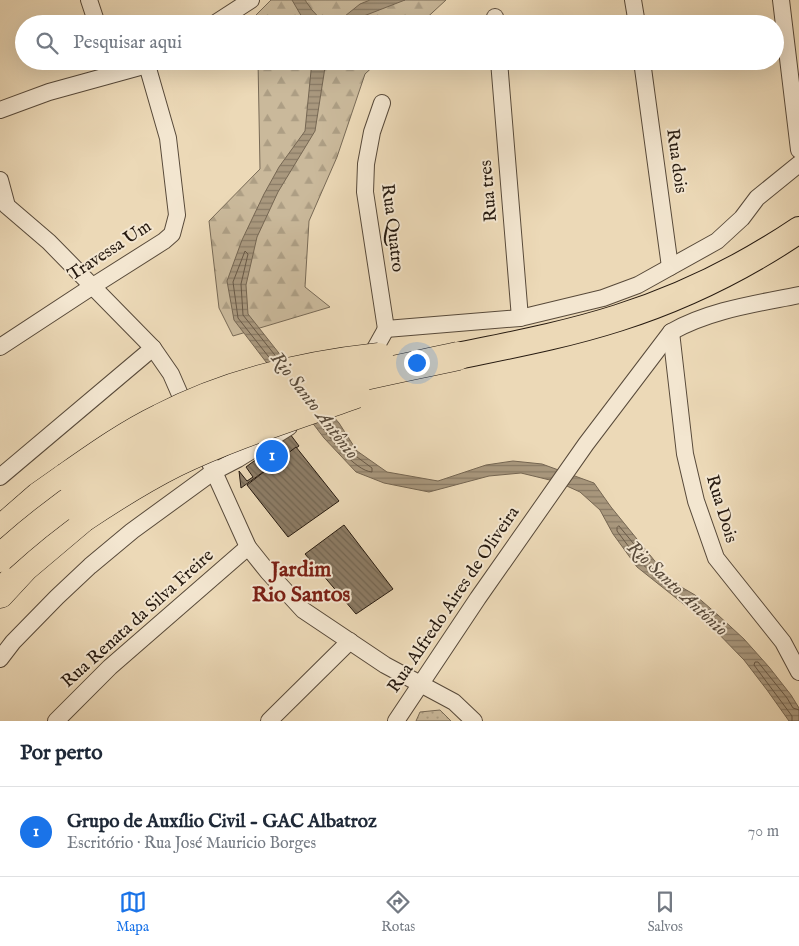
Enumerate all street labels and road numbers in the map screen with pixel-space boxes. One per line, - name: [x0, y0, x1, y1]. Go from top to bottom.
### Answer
- street label: Rua dois: [660, 127, 692, 195]
- street label: Rua tres: [475, 159, 503, 223]
- street label: Rua Quatro: [375, 182, 409, 274]
- street label: Travessa Um: [64, 215, 156, 287]
- street label: Rua Dois: [700, 472, 742, 546]
- street label: Rua Alfredo Aires de Oliveira: [383, 502, 525, 698]
- street label: Rua Renata da Silva Freire: [57, 544, 219, 694]

